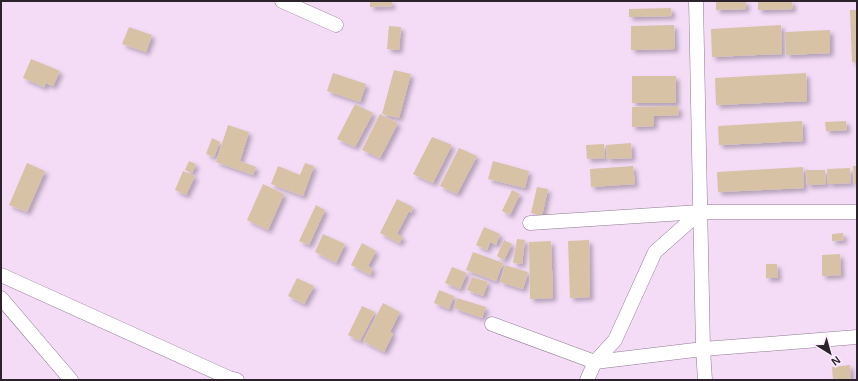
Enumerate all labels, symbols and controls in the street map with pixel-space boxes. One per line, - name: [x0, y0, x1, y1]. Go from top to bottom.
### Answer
- north arrow: [810, 333, 850, 373]
- text: N: [829, 354, 843, 368]

